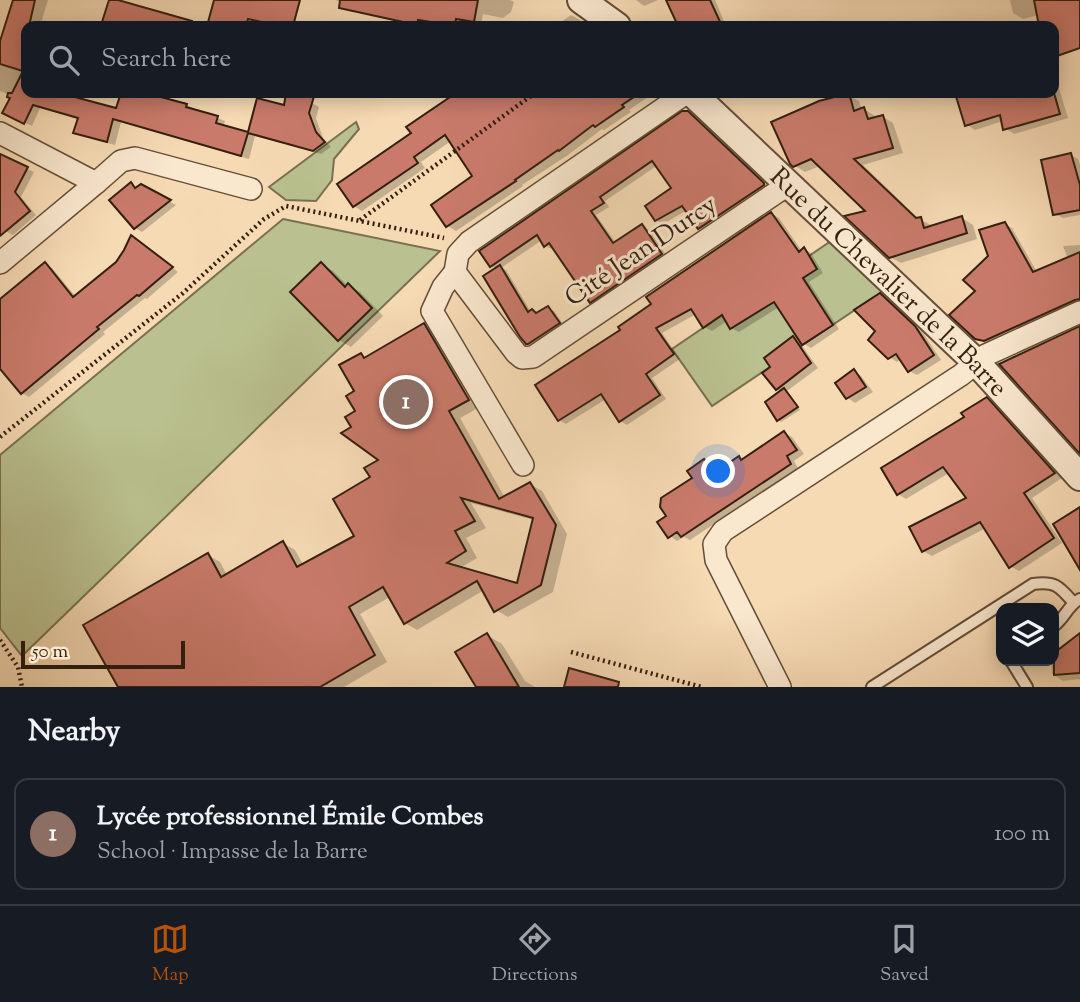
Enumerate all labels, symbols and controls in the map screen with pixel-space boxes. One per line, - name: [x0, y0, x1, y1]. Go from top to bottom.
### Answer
- search box: [21, 21, 1059, 98]
- icon: search: [45, 41, 83, 79]
- text: Search here: [101, 41, 231, 78]
- street label: Rue du Chevalier de la Barre: [761, 160, 1015, 406]
- street label: Cité Jean Durcy: [558, 187, 725, 317]
- pin: 1: [383, 376, 429, 428]
- your location: [701, 454, 735, 488]
- map controls: [996, 603, 1059, 666]
- button: layers: [996, 603, 1059, 666]
- scale bar: [21, 638, 186, 670]
- text: 50 m: [32, 639, 68, 666]
- text: Nearby: [28, 711, 120, 754]
- text: Lycée professionnel Émile Combes: [97, 799, 484, 836]
- text: 1: [49, 818, 57, 851]
- text: 100 m: [994, 818, 1050, 851]
- text: School · Impasse de la Barre: [97, 836, 368, 869]
- tab: Map: [151, 920, 189, 989]
- tab: Directions: [492, 920, 577, 989]
- tab: Saved: [880, 920, 929, 989]

